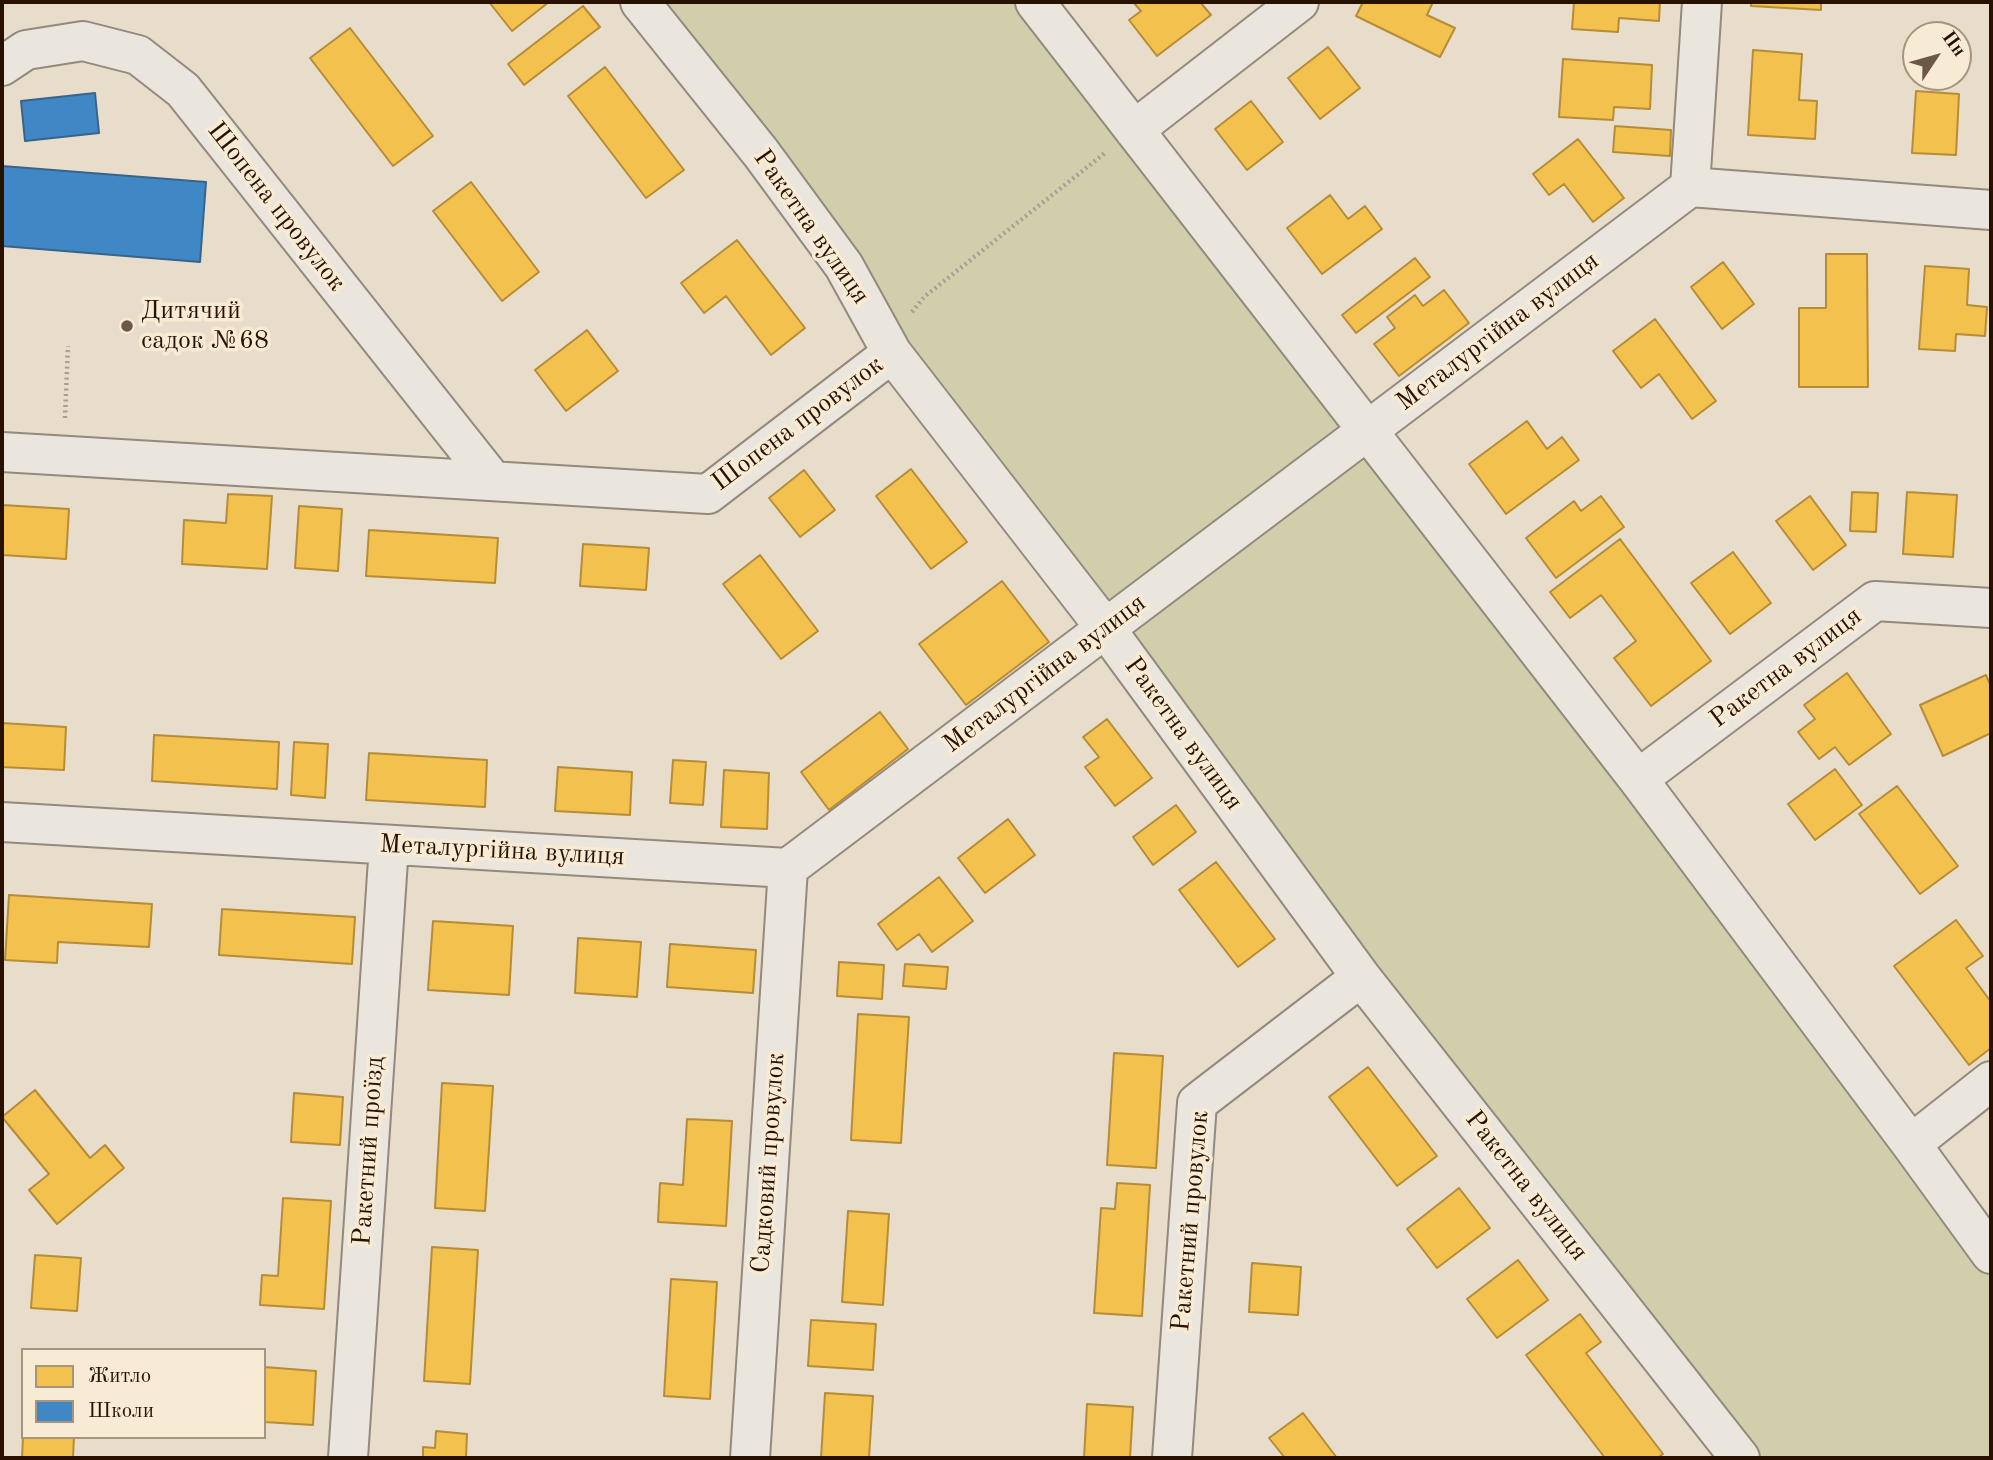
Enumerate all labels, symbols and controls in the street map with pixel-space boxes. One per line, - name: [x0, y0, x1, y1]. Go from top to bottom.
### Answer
- north arrow: [1902, 21, 1972, 91]
- text: Пн: [1937, 28, 1968, 61]
- street label: Шопена провулок: [200, 116, 352, 298]
- street label: Ракетна вулиця: [746, 144, 876, 310]
- street label: Металургійна вулиця: [1391, 246, 1605, 418]
- place label: Дитячий садок №68: [141, 295, 269, 356]
- marker: Дитячий садок №68: [119, 318, 135, 334]
- street label: Шопена провулок: [706, 349, 890, 499]
- street label: Металургійна вулиця: [938, 588, 1152, 760]
- street label: Ракетна вулиця: [1704, 601, 1868, 735]
- street label: Ракетна вулиця: [1117, 651, 1249, 817]
- street label: Металургійна вулиця: [379, 829, 625, 873]
- street label: Садковий провулок: [746, 1052, 792, 1274]
- street label: Ракетний проїзд: [347, 1056, 391, 1246]
- street label: Ракетна вулиця: [1458, 1105, 1594, 1267]
- street label: Ракетний провулок: [1166, 1109, 1216, 1333]
- legend: [21, 1348, 266, 1439]
- text: Житло: [88, 1366, 151, 1387]
- text: Школи: [88, 1401, 154, 1422]

